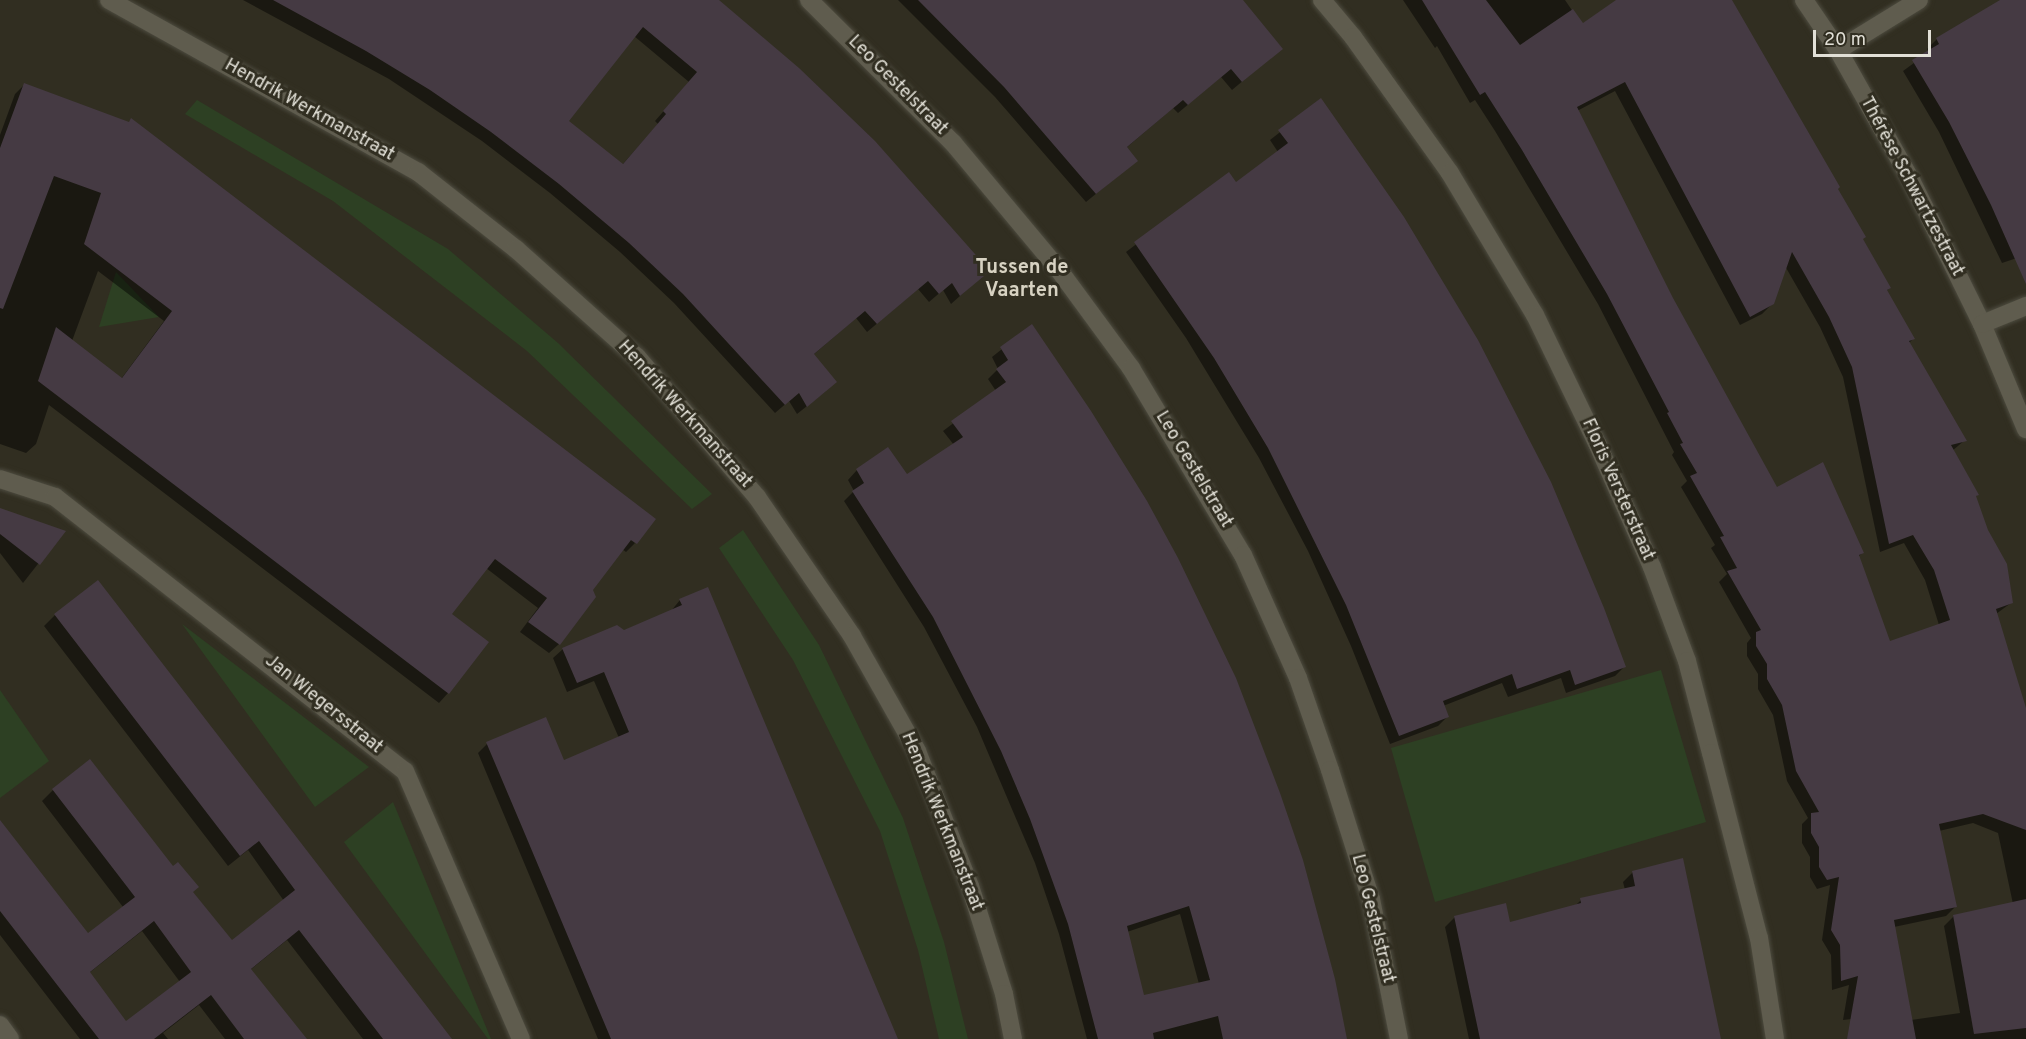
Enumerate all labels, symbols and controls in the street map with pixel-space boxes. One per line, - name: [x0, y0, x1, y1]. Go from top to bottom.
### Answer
- scale bar: [1816, 18, 1934, 56]
- text: 20 m: [1824, 29, 1866, 52]
- street label: Leo Gestelstraat: [843, 32, 951, 140]
- street label: Hendrik Werkmanstraat: [220, 55, 398, 167]
- street label: Thérèse Schwartzestraat: [1854, 94, 1968, 280]
- district label: Tussen de Vaarten: [976, 256, 1068, 303]
- street label: Hendrik Werkmanstraat: [612, 337, 756, 493]
- street label: Leo Gestelstraat: [1150, 408, 1236, 532]
- street label: Floris Versterstraat: [1576, 415, 1658, 565]
- street label: Jan Wiegersstraat: [260, 651, 386, 759]
- street label: Hendrik Werkmanstraat: [895, 729, 987, 915]
- street label: Leo Gestelstraat: [1346, 852, 1398, 986]

